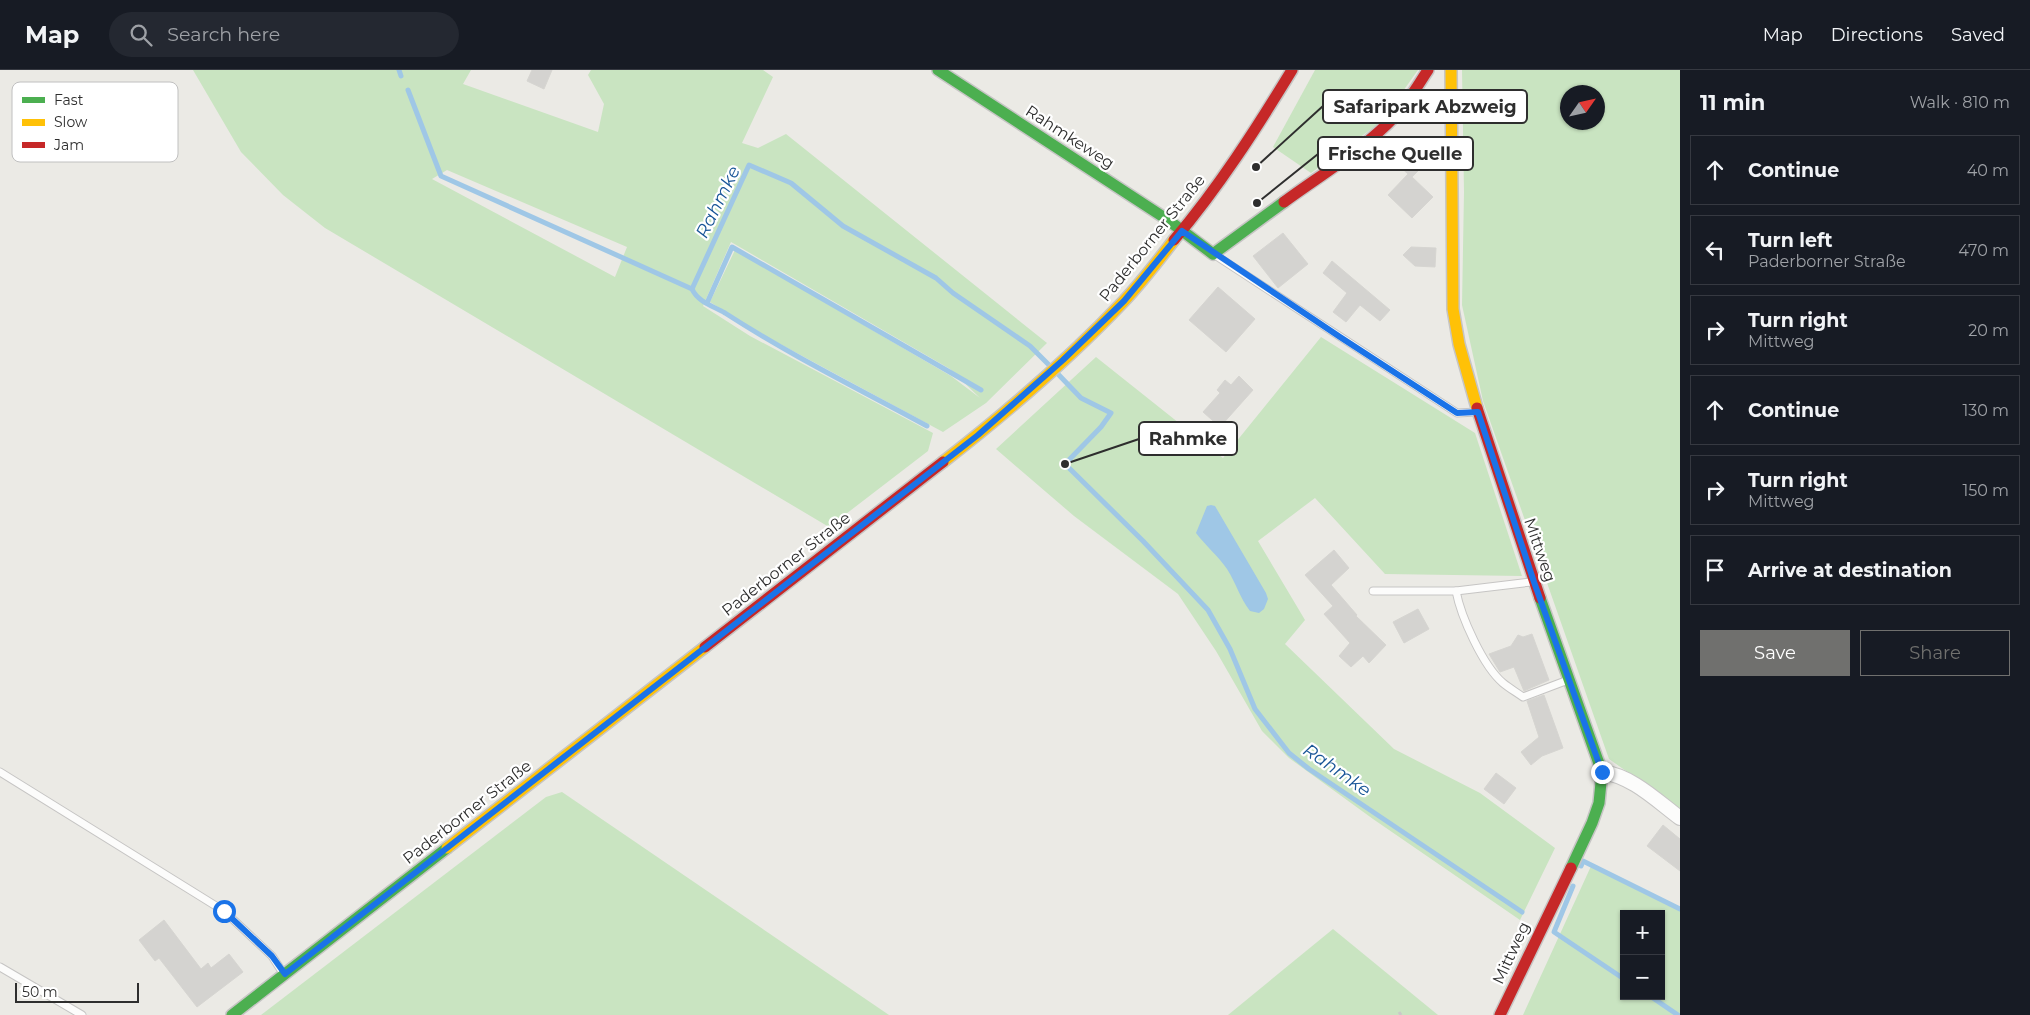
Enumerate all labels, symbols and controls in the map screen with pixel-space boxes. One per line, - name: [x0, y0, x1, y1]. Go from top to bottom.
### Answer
- search box: [109, 12, 459, 57]
- text: Map: [25, 20, 79, 49]
- icon: search: [127, 21, 155, 49]
- text: Search here: [167, 23, 280, 46]
- text: Map: [1763, 24, 1803, 46]
- text: Directions: [1831, 24, 1923, 46]
- text: Saved: [1951, 24, 2005, 46]
- legend: [12, 82, 178, 162]
- north arrow: [1560, 85, 1605, 130]
- callout: Safaripark Abzweig: [1323, 90, 1527, 123]
- text: 11 min: [1700, 90, 1765, 115]
- text: Fast: [54, 91, 84, 109]
- text: Walk · 810 m: [1910, 93, 2010, 112]
- text: Safaripark Abzweig: [1333, 96, 1517, 118]
- street label: Rahmkeweg: [1022, 101, 1118, 173]
- text: Slow: [54, 113, 88, 131]
- text: Jam: [53, 136, 84, 154]
- callout: Frische Quelle: [1318, 137, 1473, 170]
- text: Frische Quelle: [1328, 143, 1462, 165]
- icon: ahead: [1701, 156, 1729, 184]
- text: Continue: [1748, 159, 1839, 182]
- text: 40 m: [1967, 161, 2009, 180]
- water label: Rahmke: [691, 162, 745, 242]
- street label: Paderborner Straße: [1095, 171, 1209, 305]
- text: Turn left: [1748, 229, 1833, 252]
- icon: left: [1701, 236, 1729, 264]
- text: 470 m: [1958, 241, 2009, 260]
- text: Paderborner Straße: [1748, 252, 1906, 271]
- text: Turn right: [1748, 309, 1848, 332]
- icon: right: [1701, 316, 1729, 344]
- text: 20 m: [1968, 321, 2009, 340]
- text: Mittweg: [1748, 332, 1815, 351]
- icon: ahead: [1701, 396, 1729, 424]
- text: Continue: [1748, 399, 1839, 422]
- text: 130 m: [1962, 401, 2009, 420]
- callout: Rahmke: [1139, 422, 1237, 455]
- text: Rahmke: [1149, 428, 1227, 450]
- text: Turn right: [1748, 469, 1848, 492]
- icon: right: [1701, 476, 1729, 504]
- text: 150 m: [1962, 481, 2009, 500]
- text: Mittweg: [1748, 492, 1815, 511]
- street label: Paderborner Straße: [718, 508, 854, 620]
- street label: Mittweg: [1520, 515, 1560, 585]
- icon: arrive: [1701, 556, 1729, 584]
- text: Arrive at destination: [1748, 559, 1952, 582]
- button: Save: [1700, 630, 1850, 676]
- button: Share: [1860, 630, 2010, 676]
- water label: Rahmke: [1299, 739, 1375, 801]
- street label: Paderborner Straße: [399, 756, 535, 868]
- route end: [1591, 761, 1614, 784]
- route start: [213, 900, 236, 923]
- map controls: [1620, 910, 1665, 1000]
- button: +: [1620, 910, 1665, 955]
- street label: Mittweg: [1488, 919, 1534, 987]
- button: −: [1620, 955, 1665, 1000]
- scale bar: [15, 980, 139, 1003]
- text: 50 m: [22, 983, 58, 1001]

